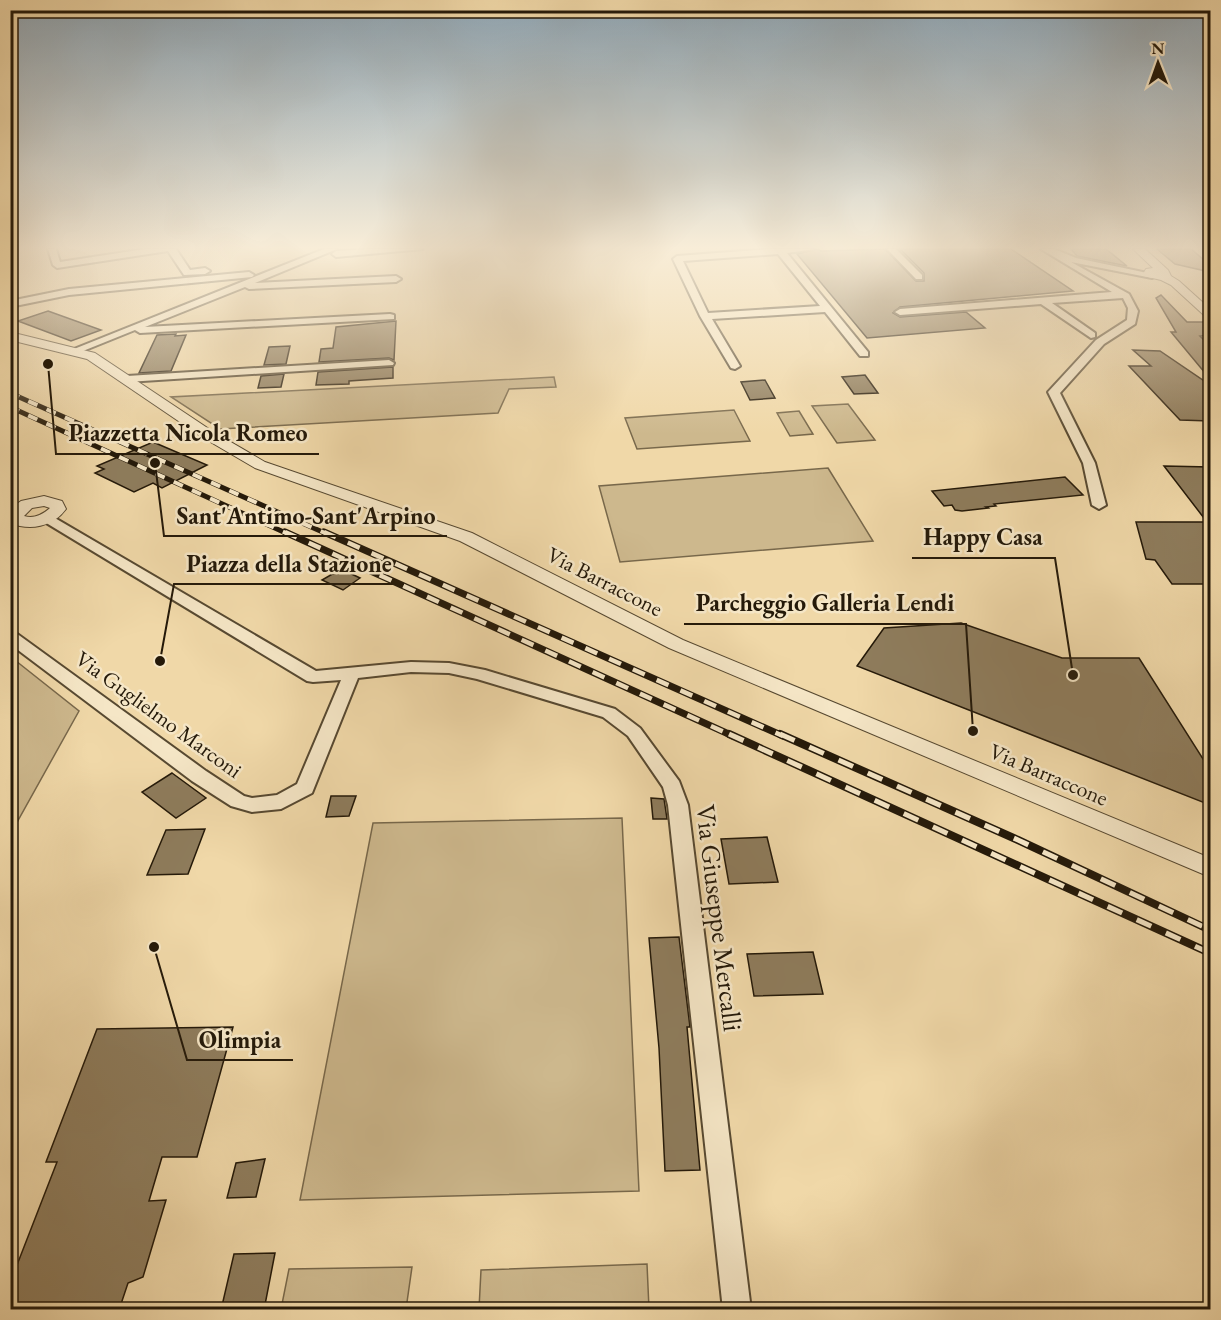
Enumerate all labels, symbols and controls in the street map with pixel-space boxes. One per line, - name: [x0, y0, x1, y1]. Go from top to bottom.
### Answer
- north arrow: [1128, 33, 1188, 93]
- text: N: [1151, 38, 1164, 59]
- callout: Piazzetta Nicola Romeo: [56, 412, 319, 454]
- text: Piazzetta Nicola Romeo: [68, 417, 308, 448]
- callout: Sant'Antimo-Sant'Arpino: [164, 494, 447, 536]
- text: Sant'Antimo-Sant'Arpino: [176, 500, 436, 531]
- callout: Happy Casa: [912, 516, 1055, 558]
- text: Happy Casa: [923, 521, 1043, 553]
- street label: Via Barraccone: [542, 540, 668, 623]
- callout: Piazza della Stazione: [174, 542, 404, 584]
- text: Piazza della Stazione: [186, 548, 392, 579]
- callout: Parcheggio Galleria Lendi: [684, 582, 966, 624]
- text: Parcheggio Galleria Lendi: [696, 587, 954, 619]
- street label: Via Guglielmo Marconi: [70, 644, 248, 785]
- street label: Via Barraccone: [985, 736, 1113, 813]
- street label: Via Giuseppe Mercalli: [688, 802, 751, 1034]
- callout: Olimpia: [187, 1018, 293, 1060]
- text: Olimpia: [199, 1024, 282, 1055]

